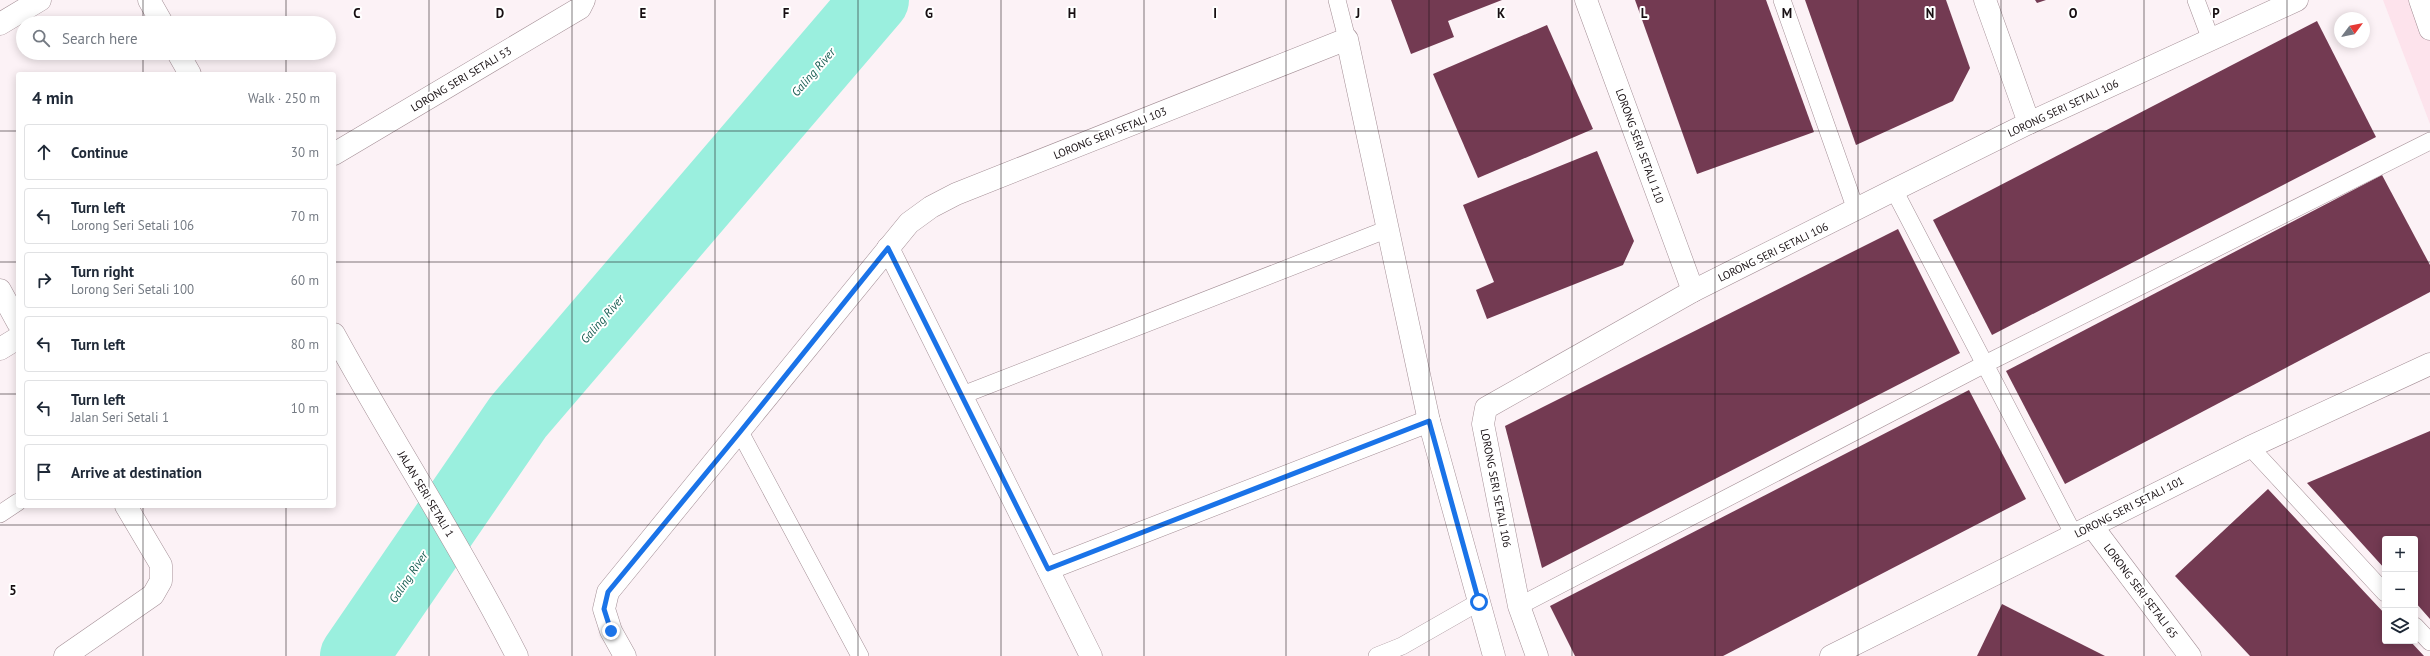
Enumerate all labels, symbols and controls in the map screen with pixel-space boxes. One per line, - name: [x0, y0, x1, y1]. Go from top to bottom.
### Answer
- text: C: [353, 5, 361, 22]
- text: D: [496, 5, 504, 22]
- text: E: [640, 5, 647, 22]
- text: F: [783, 5, 790, 22]
- text: G: [925, 5, 933, 22]
- text: H: [1068, 5, 1076, 22]
- text: I: [1213, 5, 1217, 22]
- text: J: [1355, 5, 1360, 22]
- text: K: [1497, 5, 1505, 22]
- text: L: [1641, 5, 1648, 22]
- text: M: [1782, 5, 1792, 22]
- text: N: [1926, 5, 1934, 22]
- text: O: [2069, 5, 2078, 22]
- text: P: [2212, 5, 2220, 22]
- north arrow: [2334, 12, 2370, 48]
- search box: [16, 16, 336, 60]
- icon: search: [30, 27, 52, 49]
- text: Search here: [62, 29, 138, 48]
- street label: LORONG SERI SETALI 53: [408, 43, 514, 115]
- water label: Galing River: [788, 44, 839, 99]
- street label: LORONG SERI SETALI 106: [2005, 76, 2121, 140]
- text: 4 min: [32, 87, 73, 109]
- street label: LORONG SERI SETALI 110: [1613, 87, 1667, 205]
- text: Walk · 250 m: [248, 90, 320, 107]
- street label: LORONG SERI SETALI 103: [1051, 104, 1169, 162]
- icon: ahead: [33, 141, 55, 163]
- text: Continue: [71, 143, 128, 162]
- text: 30 m: [291, 144, 319, 161]
- text: Turn left: [71, 198, 125, 217]
- icon: left: [33, 205, 55, 227]
- text: 70 m: [291, 208, 319, 225]
- text: Lorong Seri Setali 106: [71, 217, 194, 234]
- street label: LORONG SERI SETALI 106: [1716, 219, 1830, 285]
- text: Turn right: [71, 262, 134, 281]
- icon: right: [33, 269, 55, 291]
- text: 60 m: [291, 272, 319, 289]
- text: Lorong Seri Setali 100: [71, 281, 194, 298]
- water label: Galing River: [577, 291, 628, 346]
- icon: left: [33, 333, 55, 355]
- text: Turn left: [71, 335, 125, 354]
- text: 80 m: [291, 336, 319, 353]
- text: Turn left: [71, 390, 125, 409]
- icon: left: [33, 397, 55, 419]
- text: 10 m: [291, 400, 319, 417]
- text: Jalan Seri Setali 1: [71, 409, 169, 426]
- street label: LORONG SERI SETALI 106: [1478, 427, 1514, 549]
- street label: JALAN SERI SETALI 1: [394, 448, 457, 540]
- icon: arrive: [33, 461, 55, 483]
- text: Arrive at destination: [71, 463, 202, 482]
- street label: LORONG SERI SETALI 101: [2072, 473, 2186, 541]
- map controls: [2382, 536, 2418, 644]
- button: +: [2382, 536, 2418, 572]
- street label: LORONG SERI SETALI 65: [2101, 541, 2181, 641]
- water label: Galing River: [385, 547, 431, 606]
- button: −: [2382, 572, 2418, 608]
- text: 5: [9, 582, 17, 599]
- route start: [1470, 593, 1488, 611]
- button: layers: [2382, 608, 2418, 644]
- route end: [602, 622, 620, 640]

